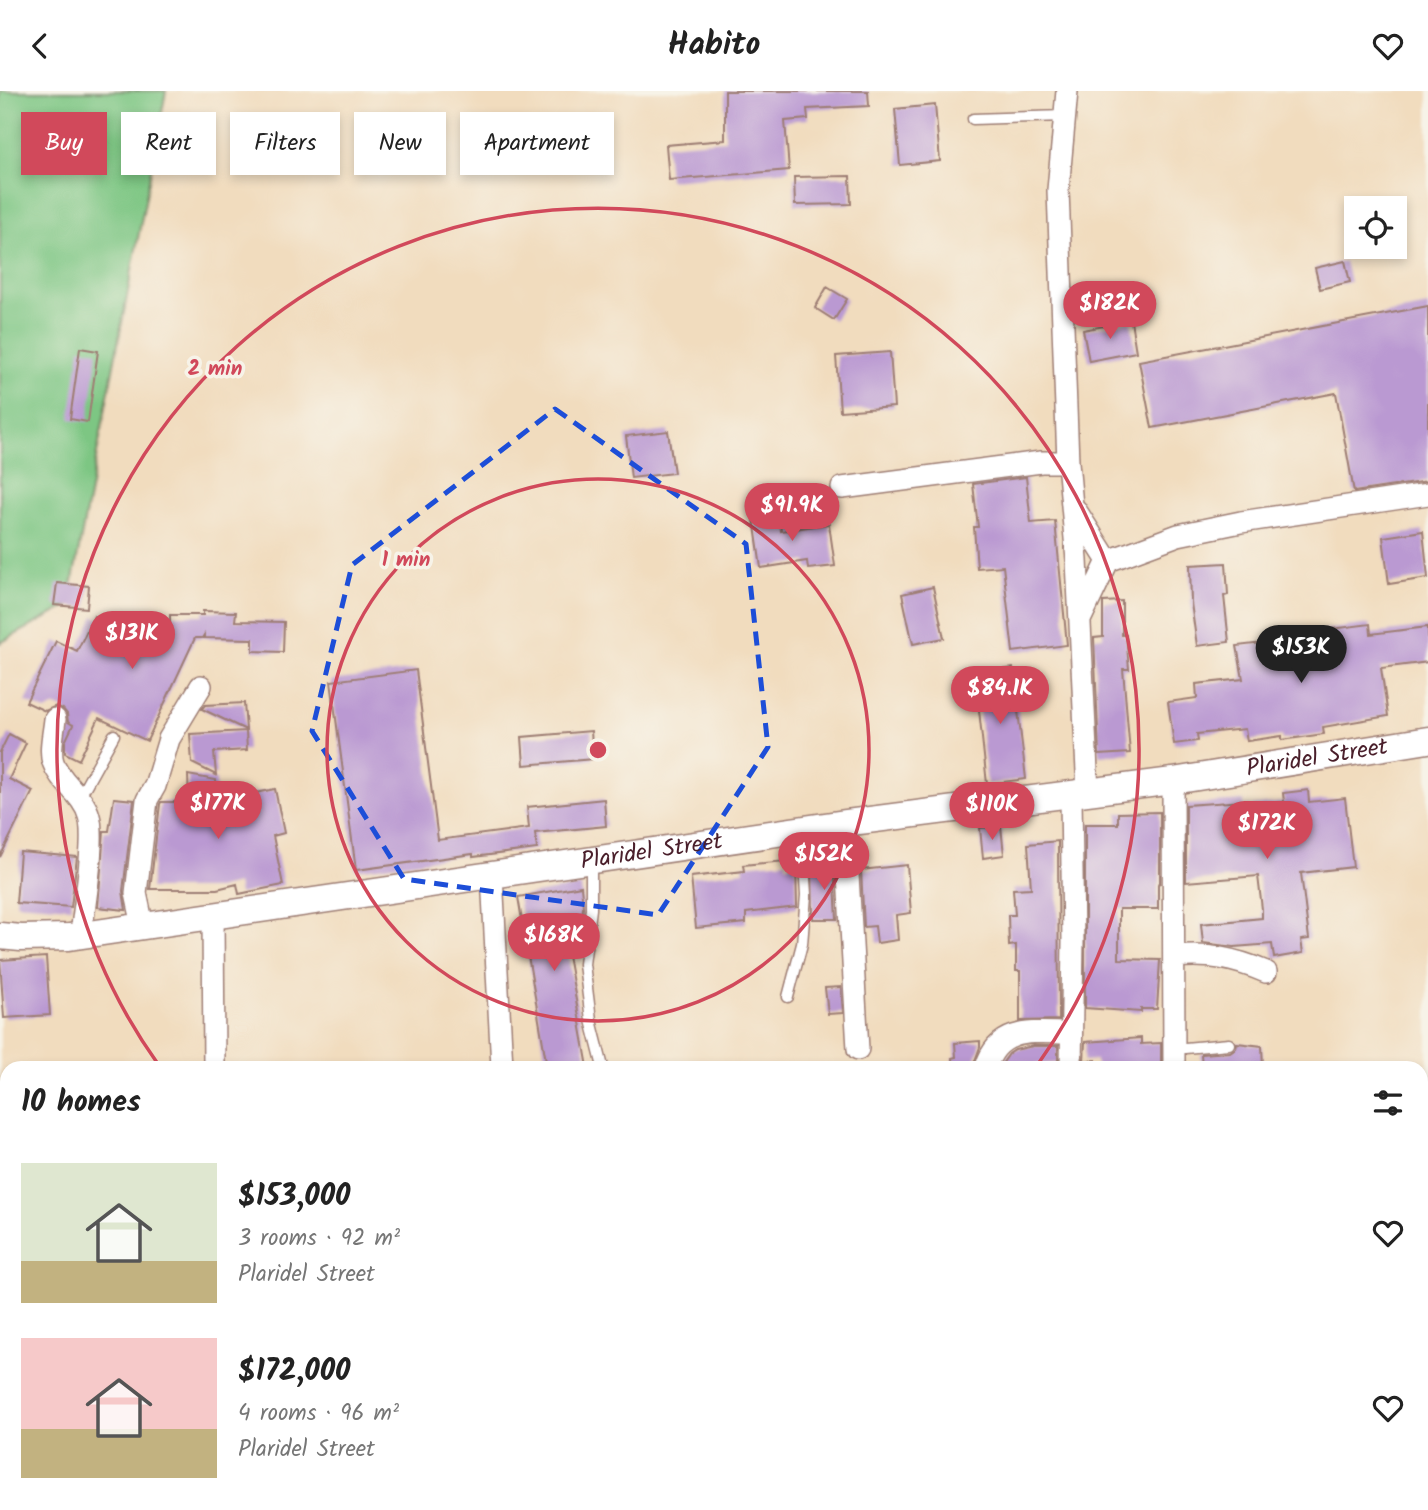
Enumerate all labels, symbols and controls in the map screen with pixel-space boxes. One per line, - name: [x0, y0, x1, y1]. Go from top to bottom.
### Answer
- text: Habito: [668, 20, 760, 71]
- icon: back: [21, 27, 59, 65]
- icon: heart: [1369, 27, 1407, 65]
- chip: Buy: [21, 112, 107, 175]
- chip: Rent: [121, 112, 216, 175]
- chip: Filters: [230, 112, 340, 175]
- chip: New: [354, 112, 446, 175]
- chip: Apartment: [460, 112, 614, 175]
- map controls: [1344, 196, 1407, 259]
- button: locate: [1344, 196, 1407, 259]
- pin: $182K: [1061, 281, 1159, 341]
- text: $182K: [1079, 286, 1141, 322]
- text: 2 min: [188, 353, 242, 386]
- pin: $91.9K: [735, 483, 849, 543]
- text: $91.9K: [760, 488, 824, 524]
- text: 1 min: [382, 544, 430, 577]
- pin: $131K: [83, 611, 181, 671]
- text: $131K: [105, 616, 159, 652]
- pin: $153K: [1252, 625, 1350, 685]
- text: $153K: [1272, 630, 1330, 666]
- pin: $84.1K: [943, 667, 1057, 726]
- text: $84.1K: [967, 671, 1033, 707]
- street label: Plaridel Street: [1243, 727, 1391, 788]
- centre of rings: [586, 738, 610, 762]
- pin: $177K: [169, 781, 267, 841]
- pin: $110K: [943, 783, 1041, 842]
- text: $177K: [190, 786, 246, 822]
- text: $110K: [965, 787, 1019, 823]
- pin: $172K: [1218, 801, 1316, 861]
- text: $172K: [1238, 806, 1296, 842]
- street label: Plaridel Street: [578, 822, 726, 881]
- pin: $152K: [775, 833, 873, 892]
- text: $152K: [794, 837, 854, 873]
- pin: $168K: [505, 913, 603, 973]
- text: $168K: [524, 918, 584, 954]
- text: 10 homes: [21, 1079, 141, 1127]
- icon: filters: [1369, 1084, 1407, 1122]
- text: $153,000: [238, 1173, 350, 1221]
- icon: home: [77, 1191, 161, 1275]
- icon: heart: [1369, 1214, 1407, 1252]
- text: 3 rooms · 92 m²: [238, 1221, 400, 1257]
- text: Plaridel Street: [238, 1257, 375, 1293]
- text: $172,000: [238, 1348, 351, 1396]
- icon: home: [77, 1366, 161, 1450]
- icon: heart: [1369, 1389, 1407, 1427]
- text: 4 rooms · 96 m²: [238, 1396, 399, 1432]
- text: Plaridel Street: [238, 1432, 375, 1468]

